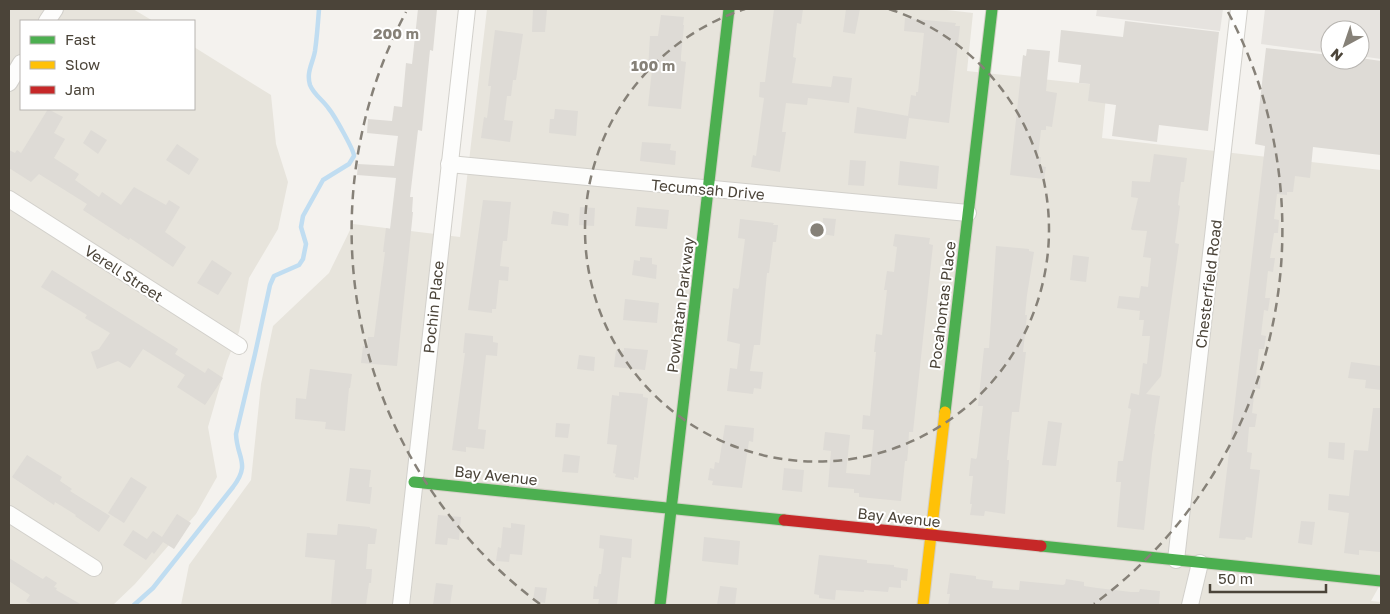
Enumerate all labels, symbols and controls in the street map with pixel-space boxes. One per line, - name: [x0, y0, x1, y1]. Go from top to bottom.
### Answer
- legend: [20, 20, 195, 110]
- north arrow: [1320, 20, 1370, 70]
- text: 200 m: [373, 24, 419, 42]
- text: Fast: [65, 30, 96, 48]
- text: N: [1327, 45, 1346, 65]
- text: Slow: [65, 55, 100, 73]
- text: 100 m: [631, 56, 675, 74]
- text: Jam: [65, 80, 95, 98]
- street label: Tecumsah Drive: [651, 175, 766, 203]
- street label: Chesterfield Road: [1191, 219, 1225, 349]
- centre of rings: [808, 221, 826, 239]
- street label: Powhatan Parkway: [663, 235, 697, 374]
- street label: Pocahontas Place: [925, 240, 959, 370]
- street label: Verell Street: [81, 241, 167, 305]
- street label: Pochin Place: [419, 259, 447, 354]
- street label: Bay Avenue: [454, 462, 539, 488]
- street label: Bay Avenue: [857, 504, 942, 530]
- scale bar: [1210, 562, 1326, 594]
- text: 50 m: [1218, 569, 1253, 587]

